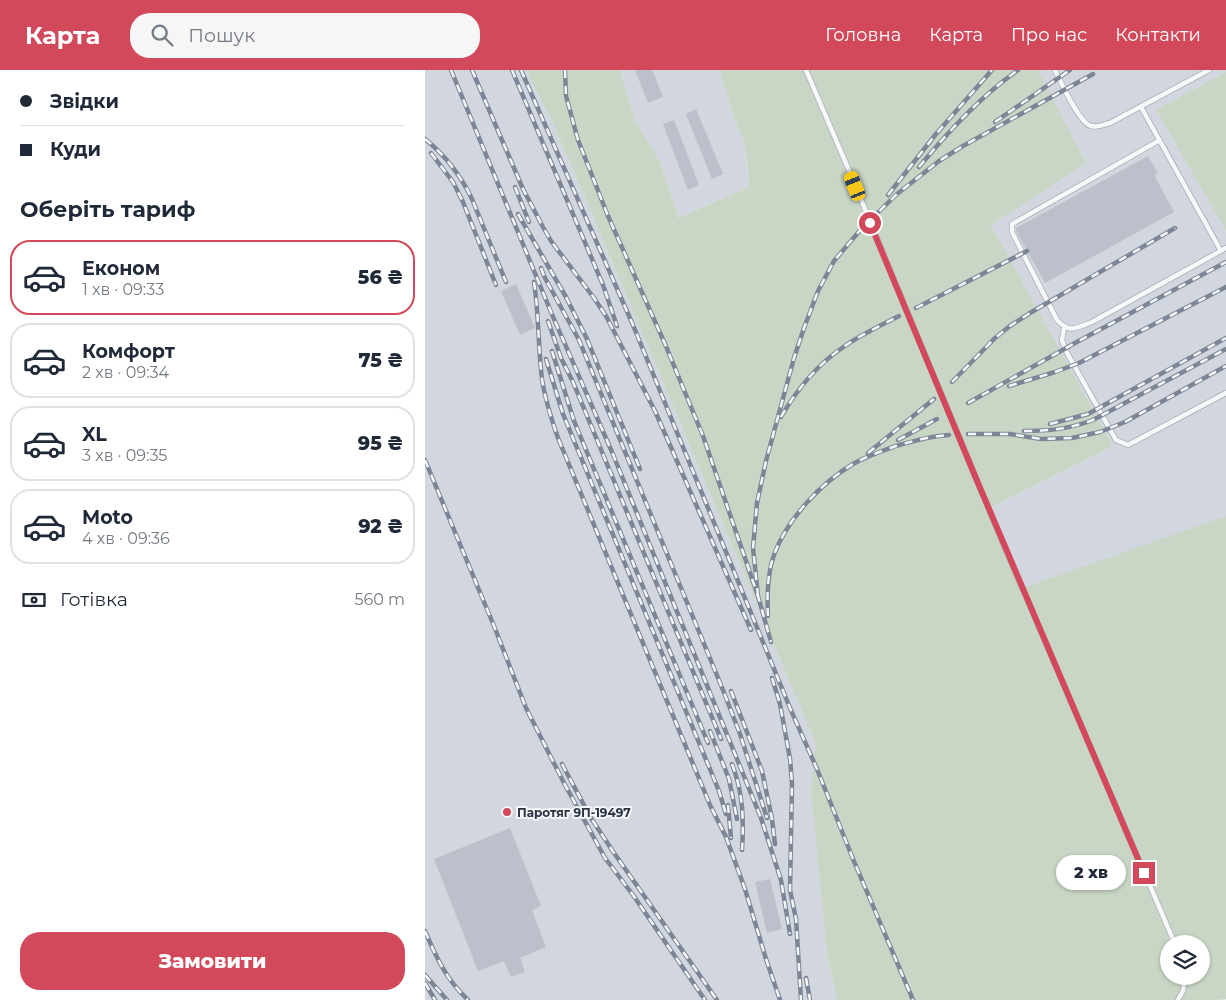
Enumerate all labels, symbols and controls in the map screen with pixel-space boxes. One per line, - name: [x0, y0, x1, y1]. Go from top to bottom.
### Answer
- search box: [130, 13, 480, 58]
- text: Карта: [25, 21, 100, 50]
- icon: search: [148, 21, 176, 49]
- text: Пошук: [188, 24, 255, 47]
- text: Головна: [825, 24, 901, 46]
- text: Карта: [929, 24, 983, 46]
- text: Про нас: [1011, 24, 1087, 46]
- text: Контакти: [1115, 24, 1201, 46]
- text: Звідки: [50, 90, 119, 113]
- text: Куди: [50, 138, 101, 161]
- car: [842, 169, 867, 203]
- text: Оберіть тариф: [20, 196, 195, 223]
- route start: [859, 212, 881, 234]
- icon: car: [22, 255, 67, 300]
- text: Економ: [82, 257, 160, 280]
- text: 56 ₴: [358, 266, 403, 289]
- text: 1 хв · 09:33: [82, 280, 164, 299]
- icon: car: [22, 338, 67, 383]
- text: Комфорт: [82, 340, 175, 363]
- text: 75 ₴: [359, 349, 403, 372]
- text: 2 хв · 09:34: [82, 363, 169, 382]
- icon: car: [22, 421, 67, 466]
- text: XL: [82, 423, 107, 446]
- text: 95 ₴: [358, 432, 403, 455]
- text: 3 хв · 09:35: [82, 446, 167, 465]
- icon: car: [22, 504, 67, 549]
- text: Moto: [82, 506, 133, 529]
- text: 92 ₴: [358, 515, 403, 538]
- text: 4 хв · 09:36: [82, 529, 170, 548]
- icon: cash: [20, 586, 48, 614]
- text: Готівка: [60, 588, 128, 611]
- text: 560 m: [354, 590, 405, 609]
- place label: Паротяг 9П-19497: [517, 805, 631, 820]
- marker: Паротяг 9П-19497: [501, 806, 513, 818]
- callout: 2 хв: [1057, 856, 1127, 890]
- route end: [1133, 862, 1155, 884]
- text: 2 хв: [1074, 863, 1108, 882]
- button: Замовити: [20, 932, 405, 990]
- map controls: [1160, 935, 1210, 985]
- button: layers: [1160, 935, 1210, 985]

